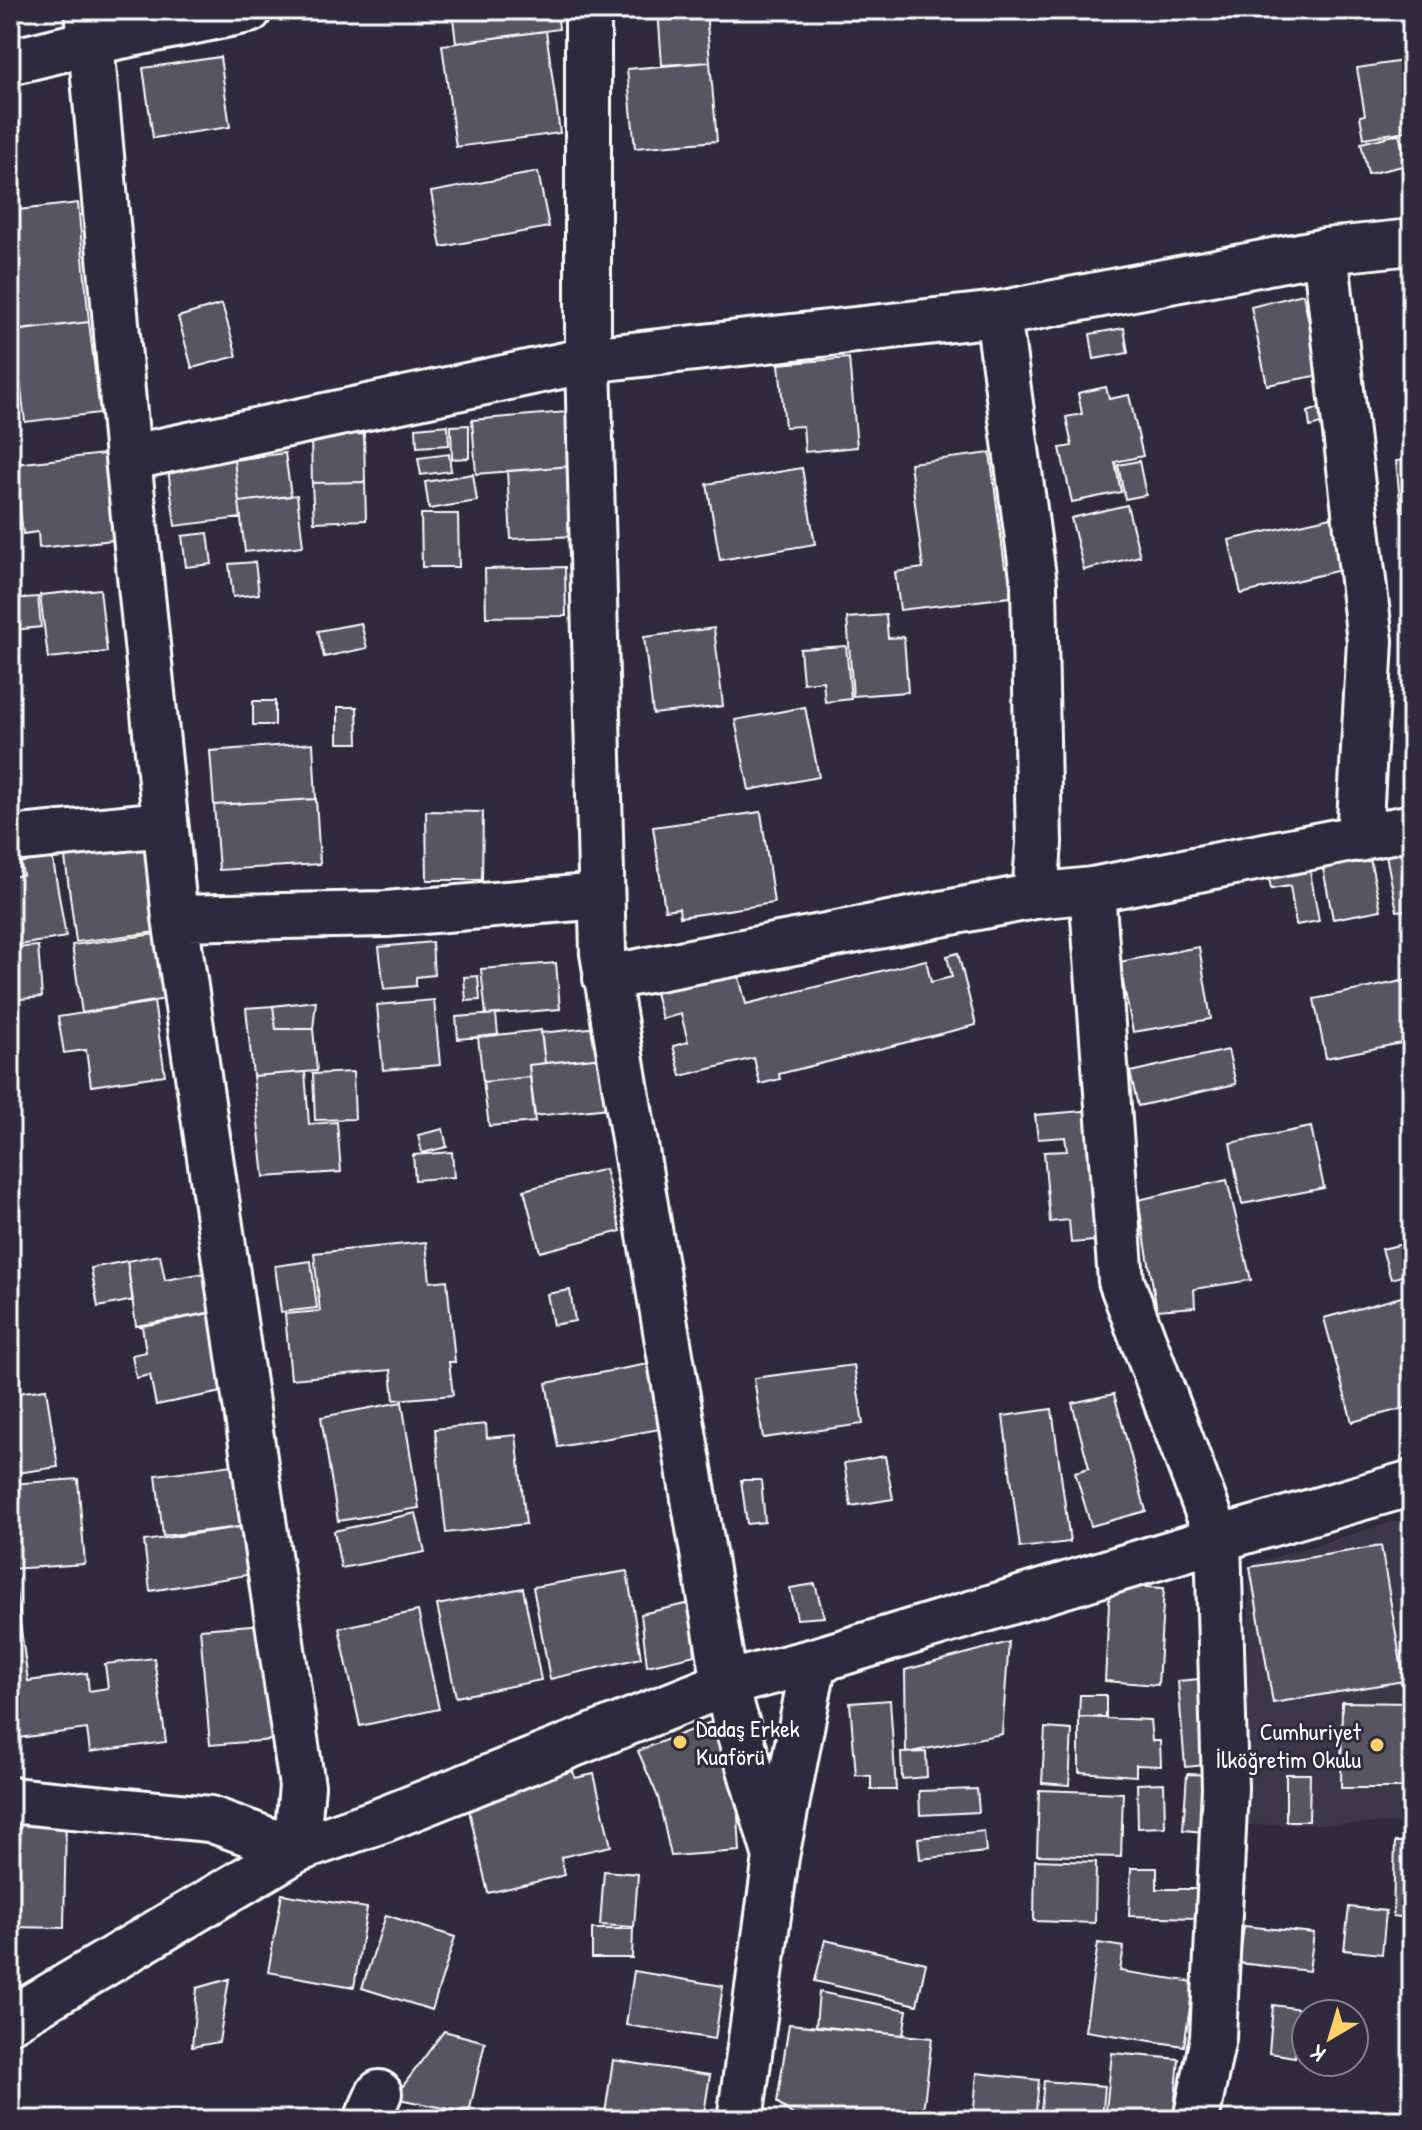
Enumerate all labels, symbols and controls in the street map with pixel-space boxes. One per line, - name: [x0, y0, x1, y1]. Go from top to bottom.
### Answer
- place label: Dadaş Erkek Kuaförü: [696, 1712, 800, 1772]
- place label: Cumhuriyet İlköğretim Okulu: [1216, 1715, 1362, 1775]
- marker: Dadaş Erkek Kuaförü: [671, 1733, 689, 1751]
- marker: Cumhuriyet İlköğretim Okulu: [1368, 1736, 1386, 1754]
- north arrow: [1290, 1998, 1370, 2078]
- text: K: [1304, 2038, 1331, 2069]

